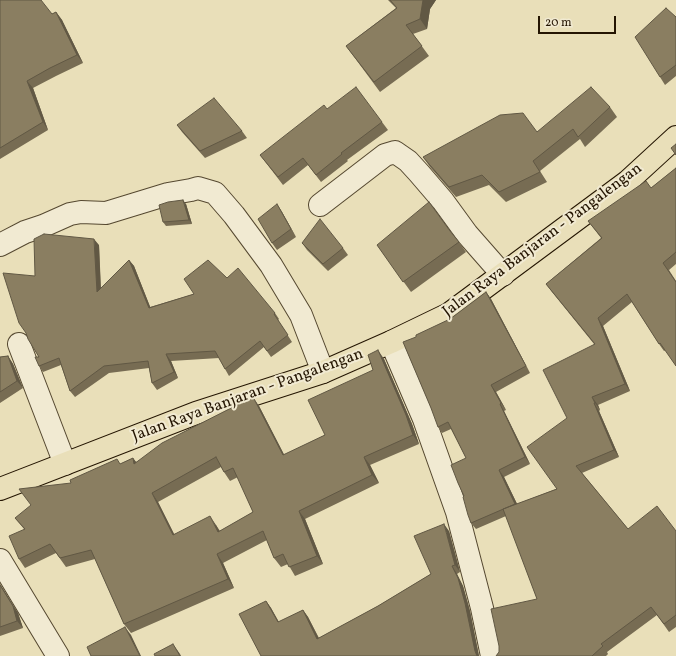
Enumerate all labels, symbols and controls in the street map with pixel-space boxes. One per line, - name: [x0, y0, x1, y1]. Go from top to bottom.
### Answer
- scale bar: [540, 8, 618, 34]
- text: 20 m: [545, 15, 572, 31]
- street label: Jalan Raya Banjaran - Pangalengan: [439, 160, 647, 322]
- street label: Jalan Raya Banjaran - Pangalengan: [130, 345, 366, 447]

